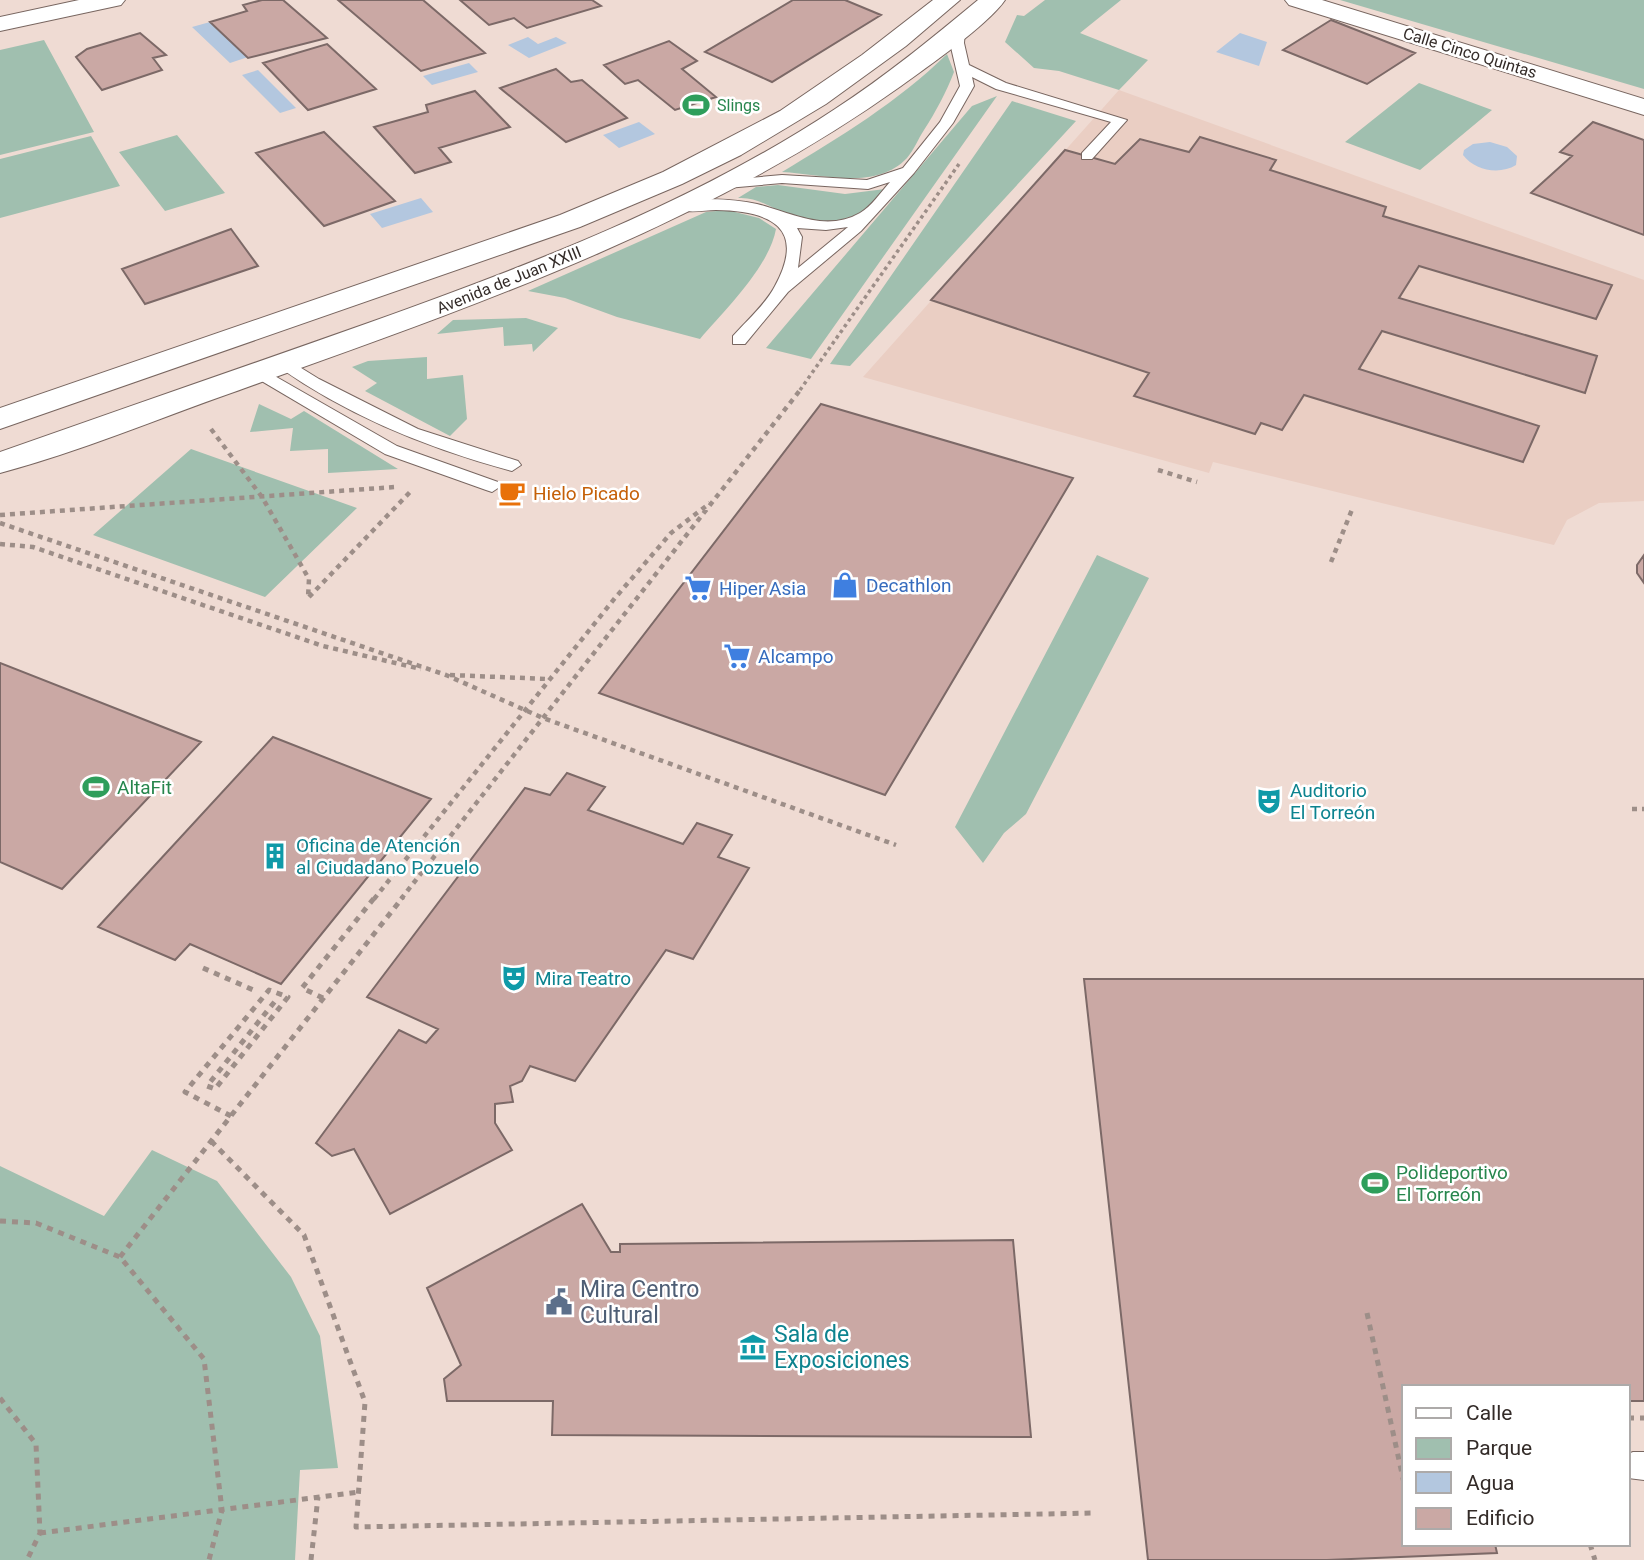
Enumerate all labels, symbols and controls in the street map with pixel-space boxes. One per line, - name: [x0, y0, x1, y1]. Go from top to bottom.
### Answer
- street label: Calle Cinco Quintas: [1401, 24, 1539, 82]
- sports icon: Slings: [681, 90, 711, 120]
- place label: Slings: [717, 96, 760, 115]
- street label: Avenida de Juan XXIII: [434, 242, 584, 318]
- cafe icon: Hielo Picado: [497, 478, 527, 508]
- place label: Hielo Picado: [533, 482, 640, 505]
- shop icon: Decathlon: [830, 570, 860, 600]
- supermarket icon: Hiper Asia: [683, 573, 713, 603]
- place label: Decathlon: [866, 574, 951, 597]
- place label: Hiper Asia: [719, 577, 806, 600]
- supermarket icon: Alcampo: [722, 641, 752, 671]
- place label: Alcampo: [758, 645, 833, 668]
- sports icon: AltaFit: [81, 772, 111, 802]
- place label: AltaFit: [117, 776, 172, 799]
- place label: Auditorio El Torreón: [1290, 779, 1375, 824]
- theatre icon: Auditorio El Torreón: [1254, 786, 1284, 816]
- place label: Oficina de Atención al Ciudadano Pozuelo: [296, 834, 479, 879]
- building icon: Oficina de Atención al Ciudadano Pozuelo: [260, 841, 290, 871]
- theatre icon: Mira Teatro: [499, 963, 529, 993]
- place label: Mira Teatro: [535, 967, 631, 990]
- place label: Polideportivo El Torreón: [1396, 1161, 1508, 1206]
- sports icon: Polideportivo El Torreón: [1360, 1168, 1390, 1198]
- place label: Mira Centro Cultural: [580, 1276, 699, 1329]
- public building icon: Mira Centro Cultural: [544, 1287, 574, 1317]
- place label: Sala de Exposiciones: [774, 1321, 910, 1374]
- museum icon: Sala de Exposiciones: [738, 1332, 768, 1362]
- legend: [1402, 1385, 1630, 1546]
- text: Calle: [1466, 1401, 1512, 1425]
- text: Parque: [1466, 1436, 1532, 1460]
- text: Agua: [1466, 1471, 1515, 1495]
- text: Edificio: [1466, 1506, 1534, 1530]

